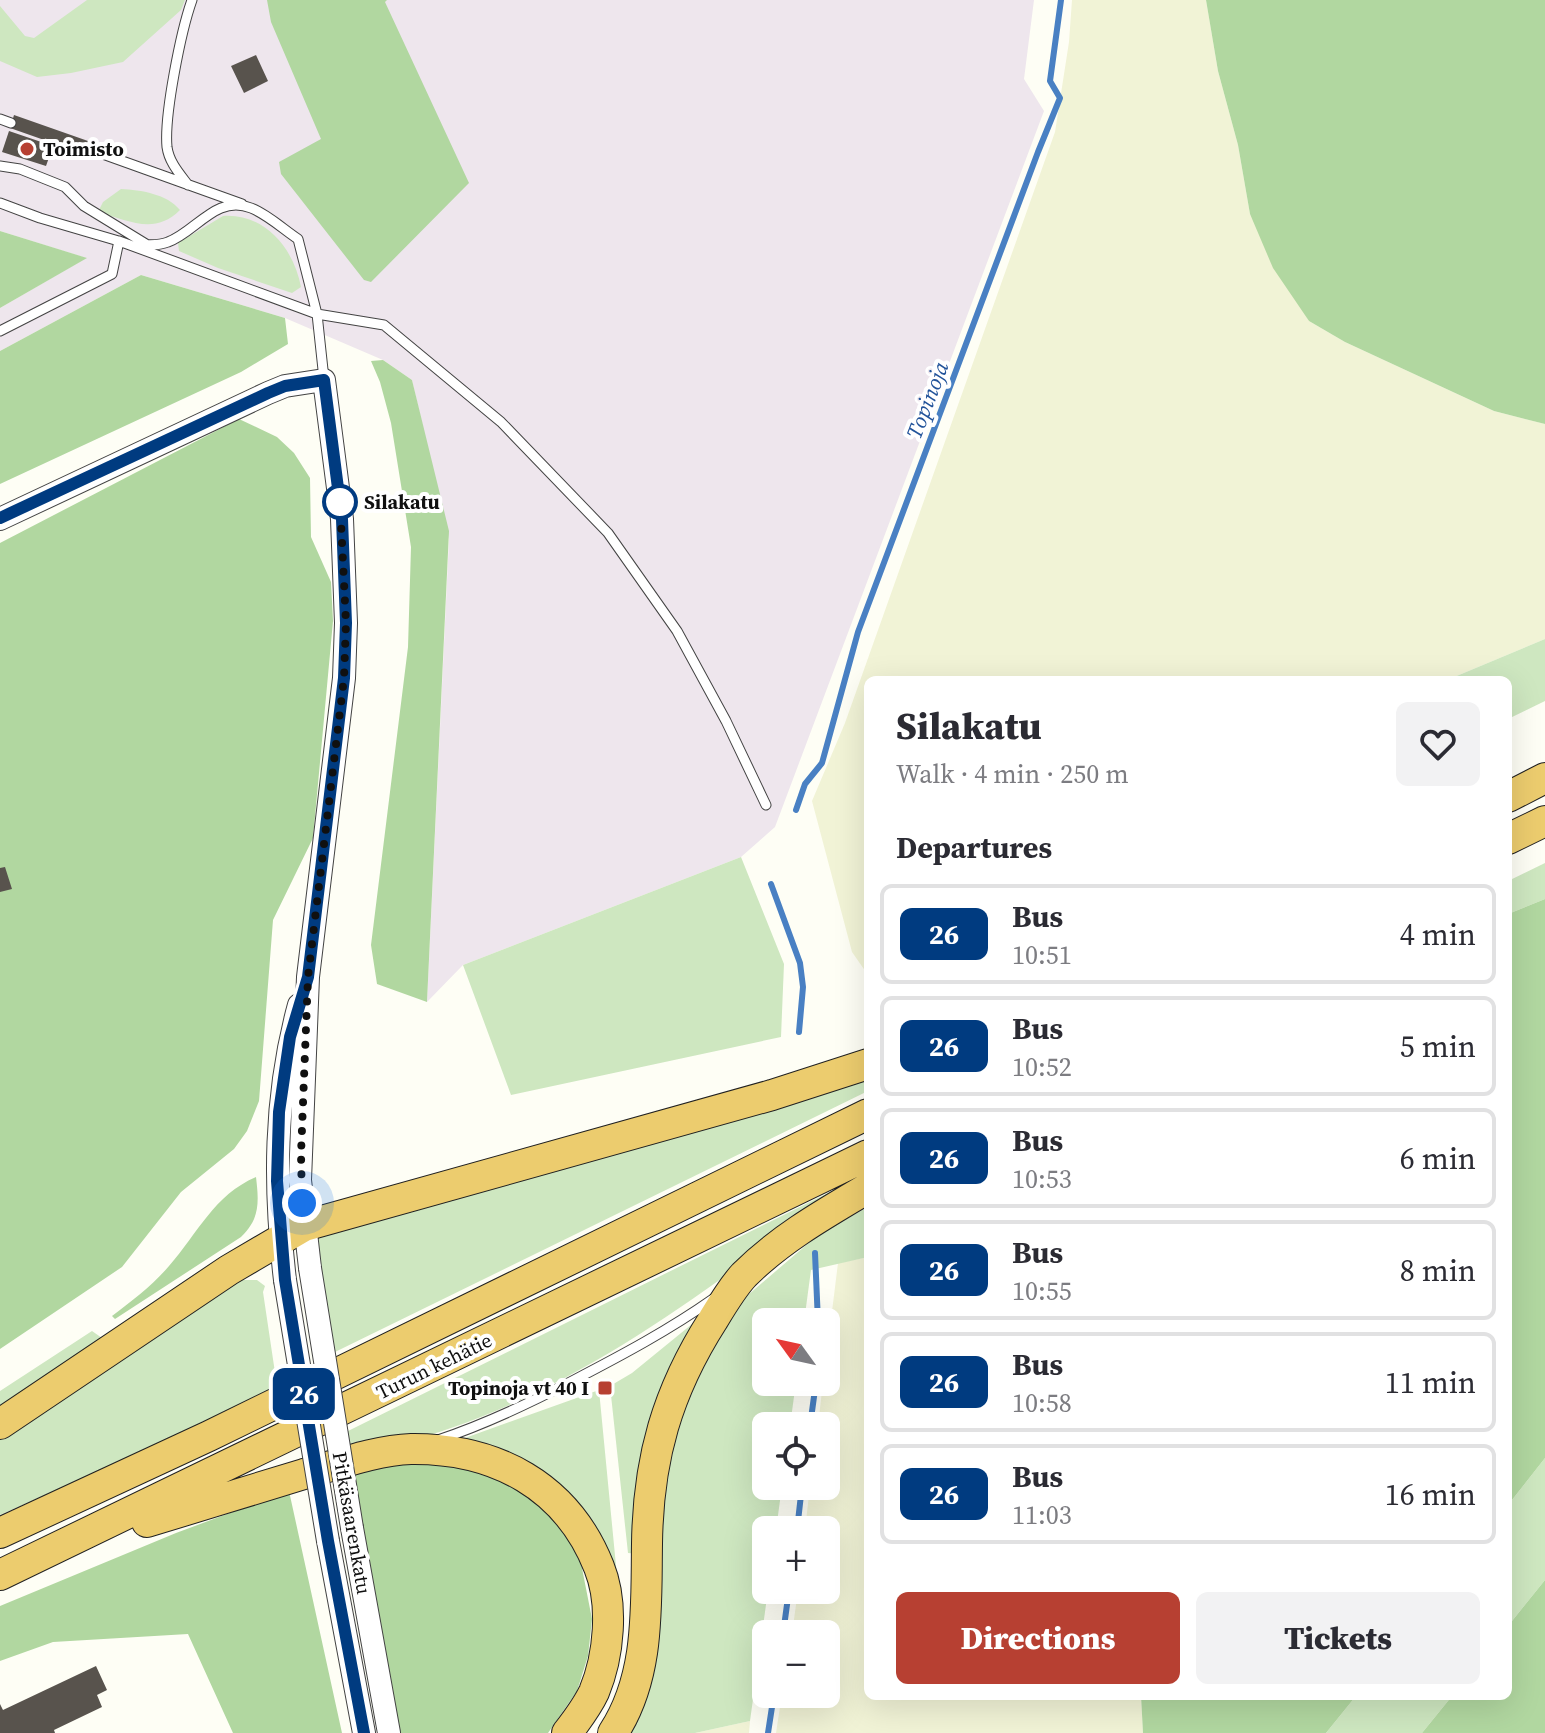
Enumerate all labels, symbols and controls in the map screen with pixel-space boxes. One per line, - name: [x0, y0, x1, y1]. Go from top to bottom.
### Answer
- place label: Toimisto: [43, 135, 124, 163]
- marker: Toimisto: [18, 140, 36, 158]
- water label: Topinoja: [899, 357, 956, 443]
- marker: Silakatu: [323, 485, 357, 519]
- place label: Silakatu: [364, 488, 440, 516]
- text: Silakatu: [896, 700, 1041, 752]
- button: heart: [1396, 702, 1480, 786]
- text: Walk · 4 min · 250 m: [896, 756, 1129, 792]
- text: Departures: [896, 827, 1052, 868]
- text: Bus: [1012, 896, 1063, 937]
- text: 4 min: [1400, 914, 1476, 955]
- text: 26: [929, 915, 959, 953]
- text: 10:51: [1012, 937, 1072, 973]
- text: Bus: [1012, 1008, 1063, 1049]
- text: 5 min: [1400, 1026, 1476, 1067]
- text: 26: [929, 1027, 959, 1065]
- text: 10:52: [1012, 1049, 1072, 1085]
- text: Bus: [1012, 1120, 1063, 1161]
- text: 6 min: [1400, 1138, 1476, 1179]
- text: 26: [929, 1139, 959, 1177]
- text: 10:53: [1012, 1161, 1072, 1197]
- your location: [282, 1183, 322, 1223]
- text: Bus: [1012, 1232, 1063, 1273]
- text: 8 min: [1400, 1250, 1476, 1291]
- text: 26: [929, 1251, 959, 1289]
- text: 10:55: [1012, 1273, 1072, 1309]
- north arrow: [752, 1308, 840, 1396]
- map controls: [752, 1308, 840, 1708]
- street label: Turun kehätie: [371, 1326, 497, 1406]
- text: Bus: [1012, 1344, 1063, 1385]
- text: 11 min: [1385, 1362, 1476, 1403]
- text: 26: [929, 1363, 959, 1401]
- line badge: 26: [268, 1368, 340, 1420]
- place label: Topinoja vt 40 I: [448, 1374, 589, 1402]
- text: 26: [289, 1375, 319, 1413]
- marker: Topinoja vt 40 I: [596, 1379, 614, 1397]
- text: 10:58: [1012, 1385, 1072, 1421]
- button: locate: [752, 1412, 840, 1500]
- street label: Pitkäsaarenkatu: [326, 1449, 378, 1597]
- text: Bus: [1012, 1456, 1063, 1497]
- text: 16 min: [1385, 1474, 1476, 1515]
- text: 26: [929, 1475, 959, 1513]
- text: 11:03: [1012, 1497, 1072, 1533]
- button: +: [752, 1516, 840, 1604]
- button: Directions: [896, 1592, 1180, 1684]
- button: Tickets: [1196, 1592, 1480, 1684]
- button: −: [752, 1620, 840, 1708]

